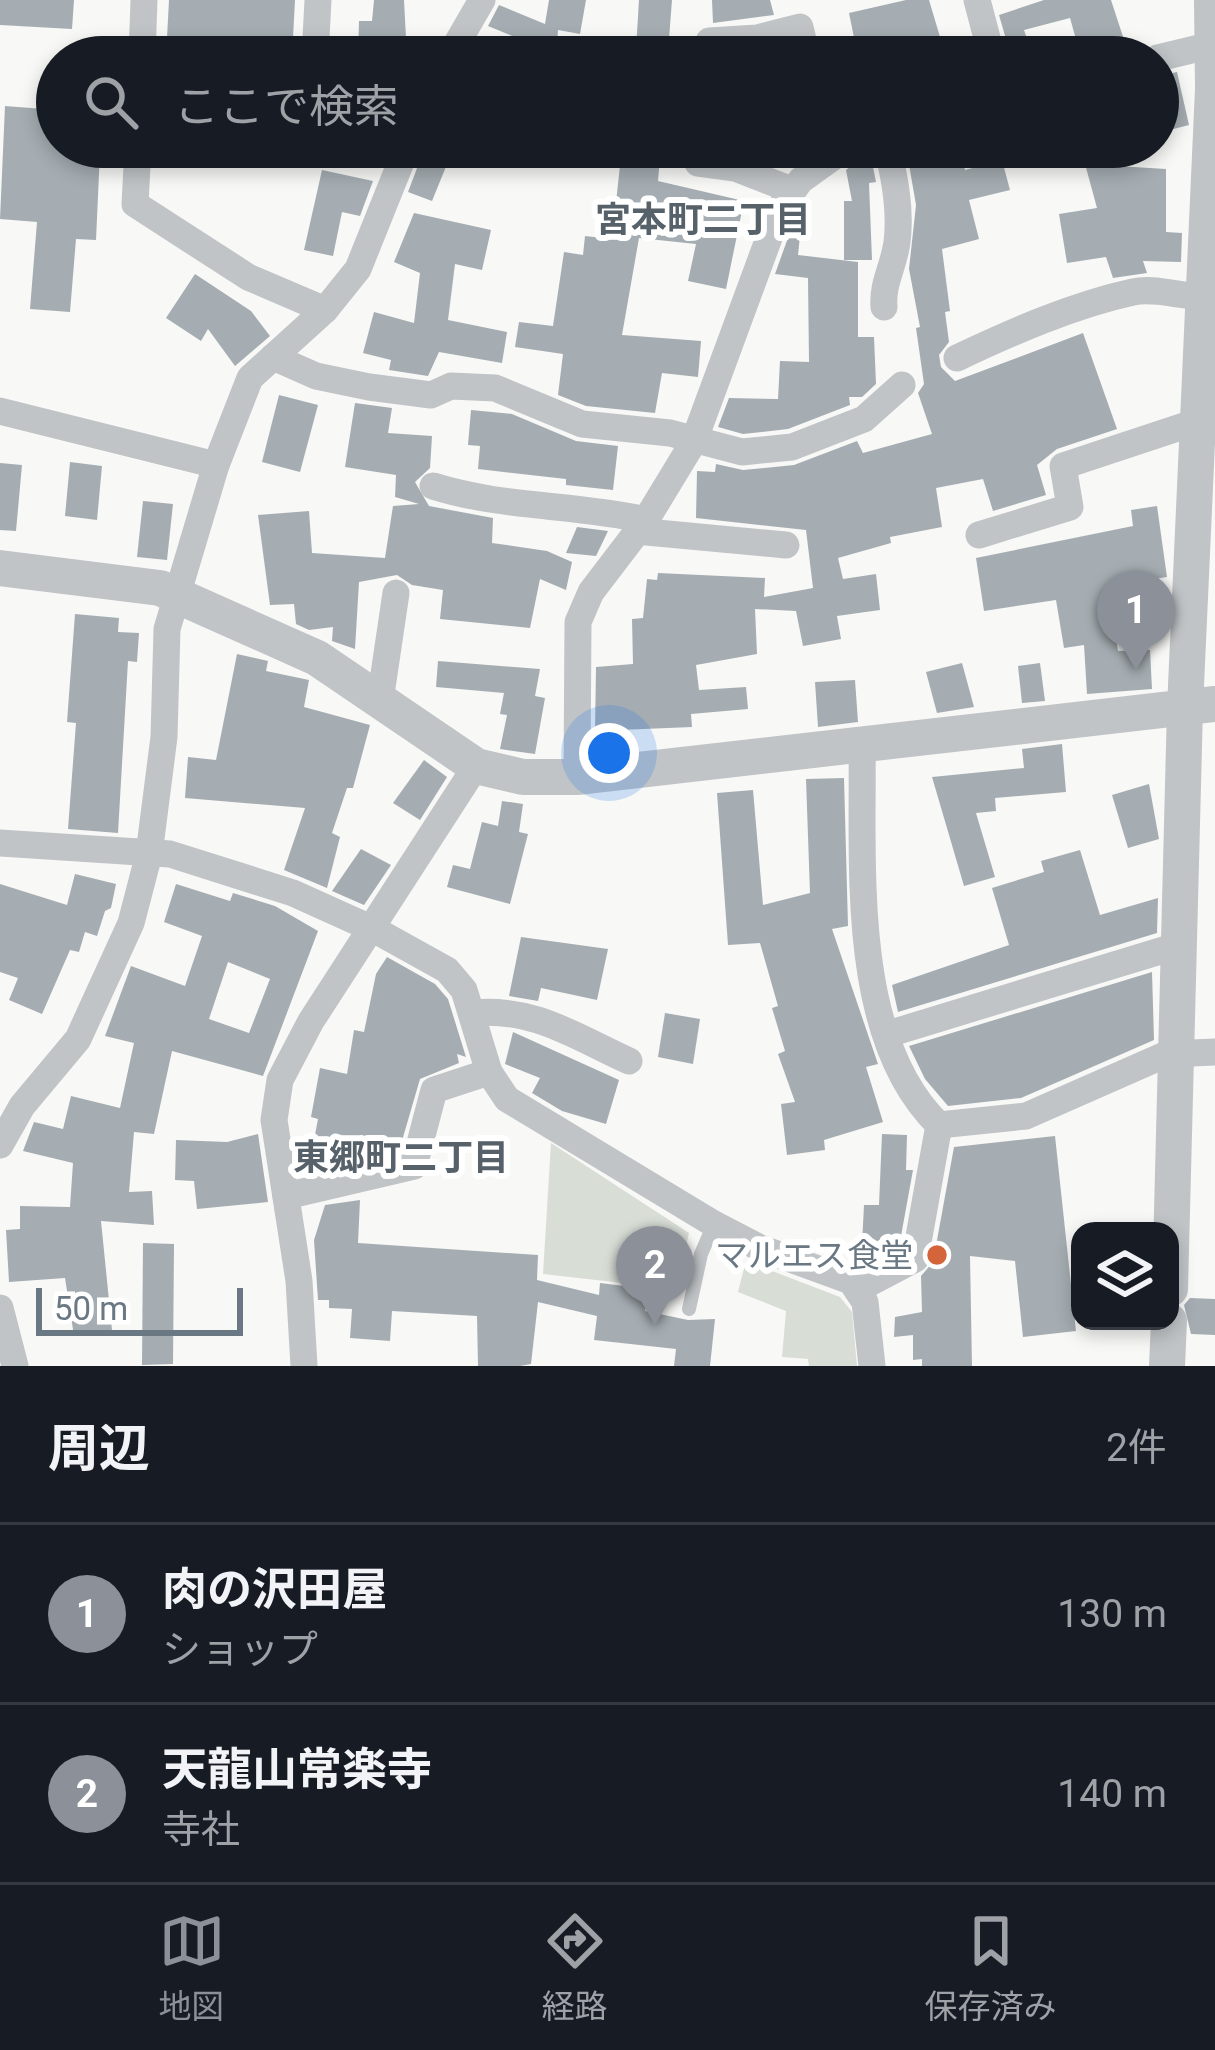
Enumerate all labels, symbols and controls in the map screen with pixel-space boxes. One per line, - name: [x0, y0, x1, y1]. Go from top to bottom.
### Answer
- search box: [36, 36, 1179, 168]
- icon: search: [78, 69, 144, 135]
- text: ここで検索: [174, 80, 399, 133]
- district label: 宮本町二丁目: [595, 199, 811, 241]
- pin: 1: [1097, 571, 1175, 670]
- your location: [579, 723, 639, 783]
- district label: 東郷町二丁目: [293, 1137, 509, 1179]
- map controls: [1071, 1222, 1179, 1330]
- button: layers: [1071, 1222, 1179, 1330]
- pin: 2: [616, 1226, 694, 1325]
- place label: マルエス食堂: [715, 1236, 913, 1275]
- marker: マルエス食堂: [924, 1242, 950, 1268]
- scale bar: [36, 1282, 243, 1335]
- text: 50 m: [54, 1289, 128, 1328]
- text: 周辺: [48, 1419, 150, 1478]
- text: 2件: [1106, 1425, 1167, 1471]
- text: 肉の沢田屋: [162, 1563, 387, 1616]
- text: 1: [76, 1591, 98, 1637]
- text: 130 m: [1057, 1591, 1167, 1637]
- text: ショップ: [162, 1627, 318, 1673]
- text: 天龍山常楽寺: [162, 1743, 432, 1796]
- text: 2: [76, 1771, 98, 1817]
- text: 140 m: [1057, 1771, 1167, 1817]
- text: 寺社: [162, 1807, 240, 1853]
- tab: 地図: [159, 1908, 225, 2028]
- tab: 経路: [542, 1908, 608, 2028]
- tab: 保存済み: [925, 1908, 1057, 2028]

